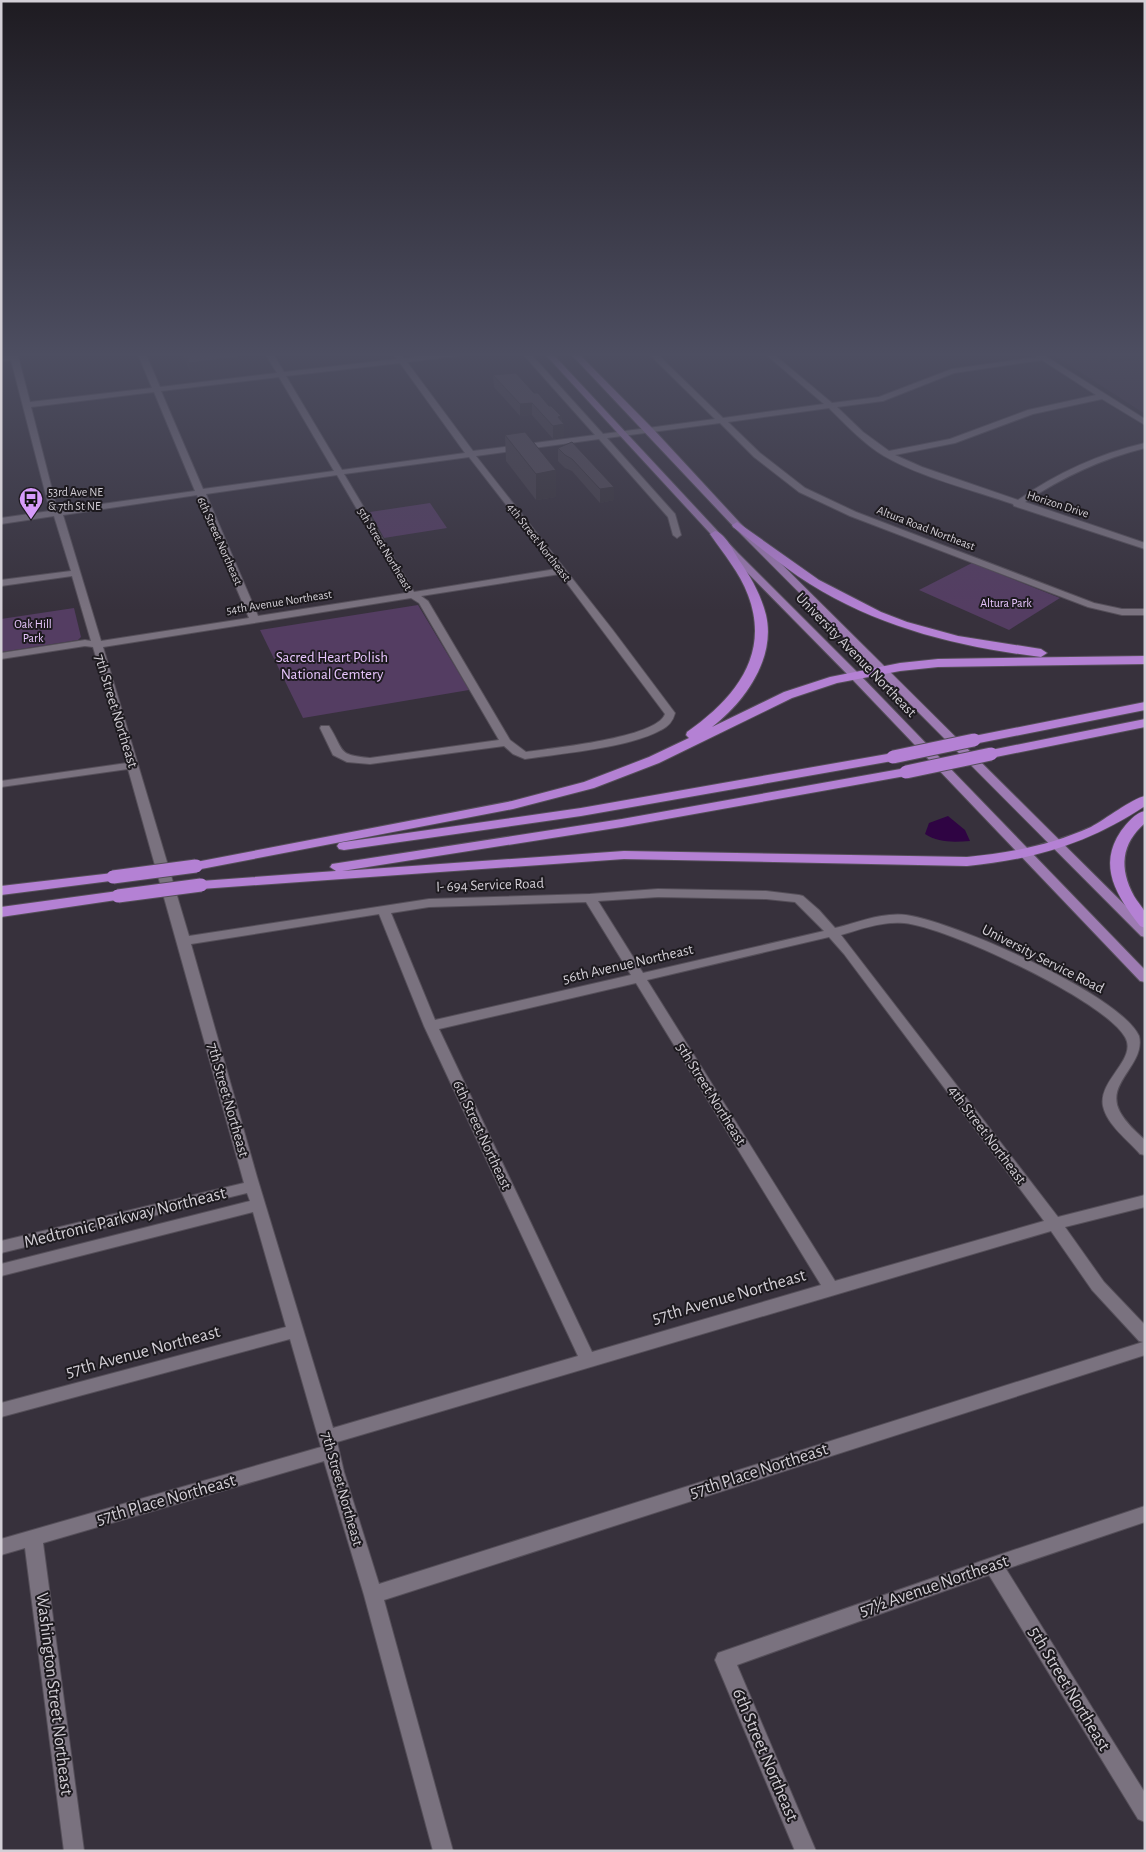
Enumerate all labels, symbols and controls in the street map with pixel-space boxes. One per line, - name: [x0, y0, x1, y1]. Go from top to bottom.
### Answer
- bus stop icon: 53rd Ave NE & 7th St NE: [18, 486, 44, 520]
- place label: 53rd Ave NE & 7th St NE: [48, 486, 103, 512]
- street label: Horizon Drive: [1026, 488, 1090, 520]
- street label: 6th Street Northeast: [195, 495, 245, 587]
- street label: 4th Street Northeast: [505, 501, 573, 583]
- street label: Altura Road Northeast: [875, 504, 977, 552]
- street label: 5th Street Northeast: [356, 505, 415, 593]
- street label: 54th Avenue Northeast: [225, 588, 333, 616]
- street label: University Avenue Northeast: [793, 590, 919, 720]
- park label: Altura Park: [980, 597, 1032, 609]
- park label: Oak Hill Park: [14, 618, 52, 644]
- park label: Sacred Heart Polish National Cemtery: [276, 650, 388, 682]
- street label: 7th Street Northeast: [92, 652, 140, 770]
- street label: I- 694 Service Road: [436, 876, 545, 894]
- street label: University Service Road: [980, 922, 1107, 996]
- street label: 56th Avenue Northeast: [561, 942, 695, 986]
- street label: 5th Street Northeast: [673, 1040, 749, 1148]
- street label: 7th Street Northeast: [205, 1041, 252, 1159]
- street label: 6th Street Northeast: [450, 1078, 514, 1192]
- street label: 4th Street Northeast: [945, 1083, 1029, 1187]
- street label: Medtronic Parkway Northeast: [22, 1184, 228, 1252]
- street label: 57th Avenue Northeast: [650, 1266, 808, 1328]
- street label: 57th Avenue Northeast: [64, 1323, 222, 1381]
- street label: 7th Street Northeast: [319, 1430, 366, 1548]
- street label: 57th Place Northeast: [688, 1440, 830, 1502]
- street label: 57th Place Northeast: [94, 1471, 238, 1528]
- street label: 57½ Avenue Northeast: [857, 1552, 1011, 1620]
- street label: Washington Street Northeast: [33, 1592, 75, 1797]
- street label: 5th Street Northeast: [1025, 1624, 1113, 1754]
- street label: 6th Street Northeast: [729, 1686, 801, 1824]

